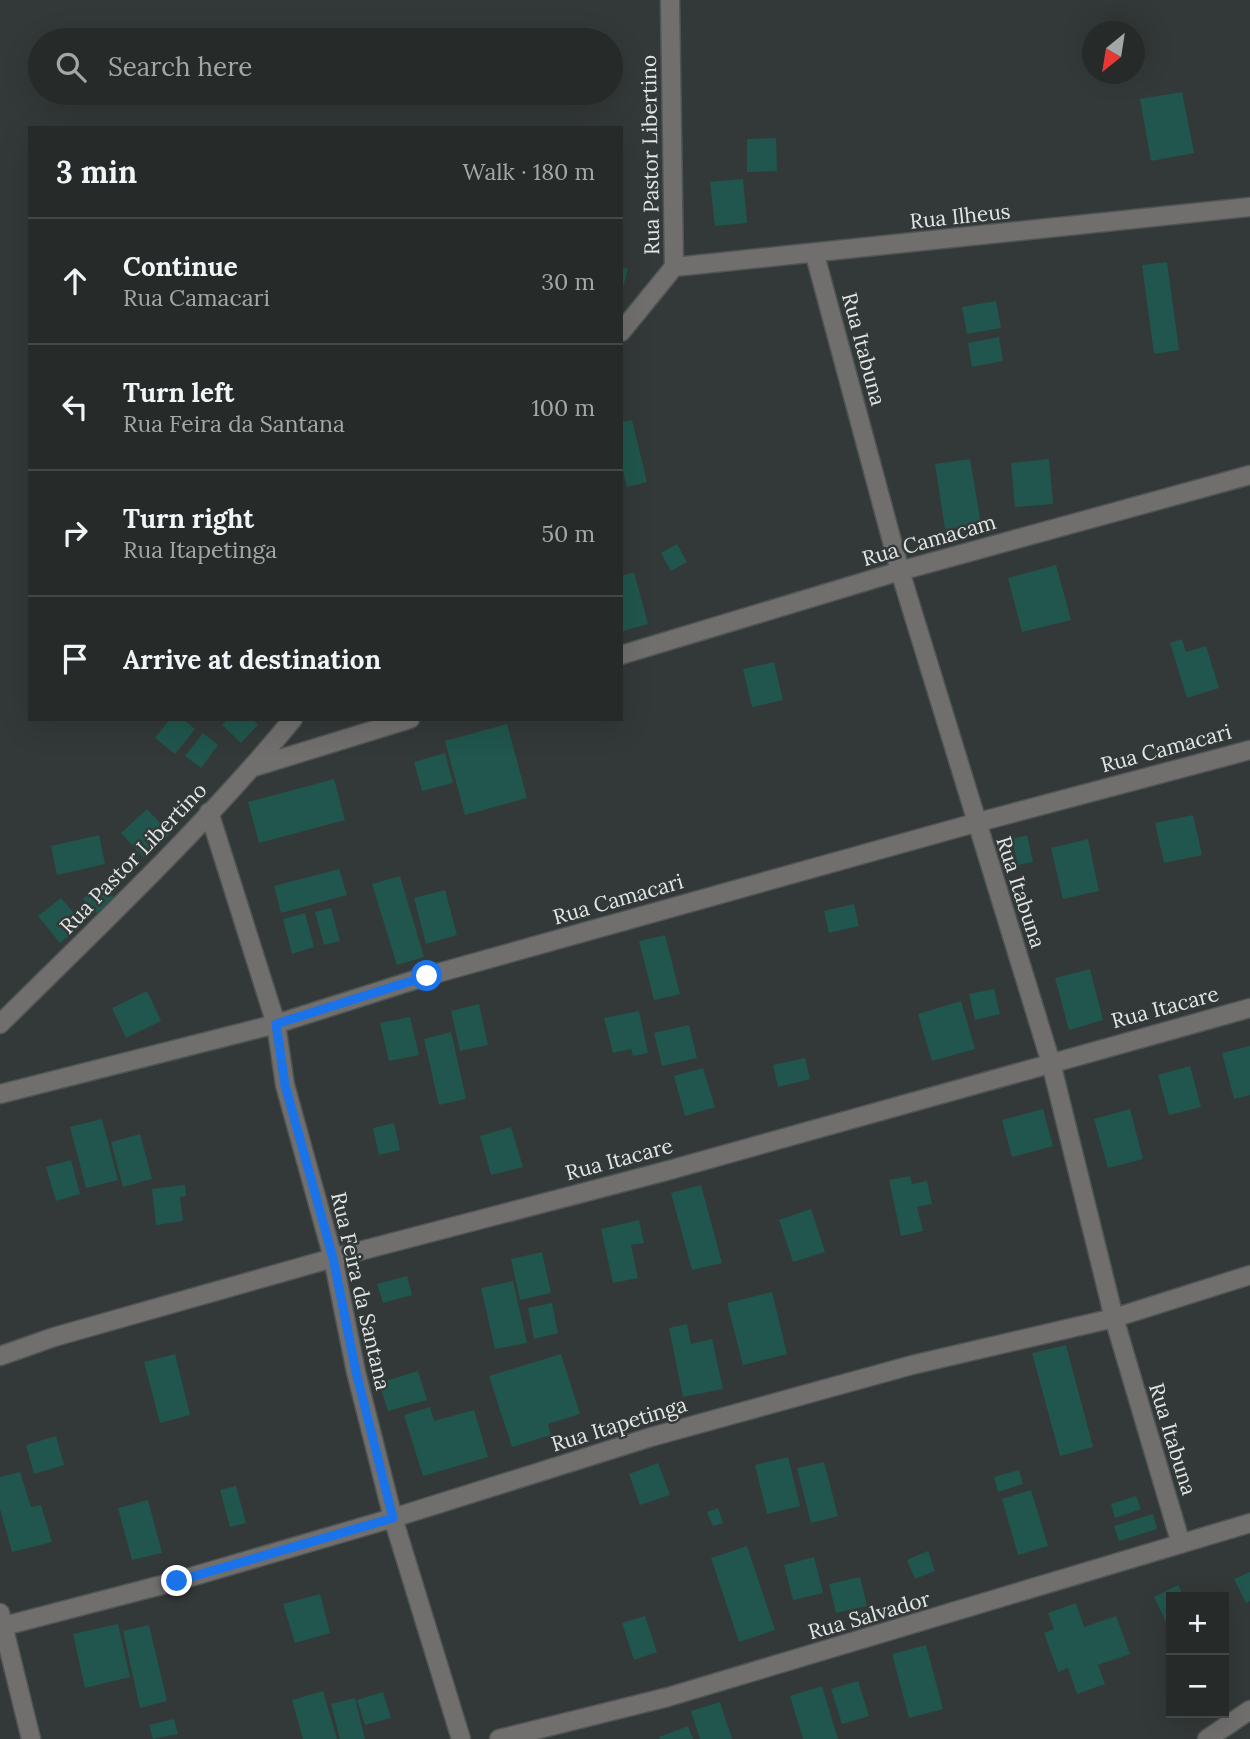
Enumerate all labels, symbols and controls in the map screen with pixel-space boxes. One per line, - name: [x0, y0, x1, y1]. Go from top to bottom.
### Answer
- north arrow: [1082, 21, 1145, 84]
- search box: [28, 28, 623, 105]
- icon: search: [52, 48, 90, 86]
- text: Search here: [108, 50, 252, 83]
- street label: Rua Pastor Libertino: [635, 55, 665, 255]
- text: 3 min: [56, 153, 137, 191]
- text: Walk · 180 m: [462, 157, 595, 186]
- street label: Rua Ilheus: [908, 197, 1012, 235]
- text: Continue: [123, 250, 238, 283]
- icon: ahead: [56, 262, 94, 300]
- text: 30 m: [541, 267, 595, 296]
- text: Rua Camacari: [123, 283, 270, 312]
- street label: Rua Itabuna: [836, 289, 892, 409]
- text: Turn left: [123, 376, 234, 409]
- icon: left: [56, 388, 94, 426]
- text: 100 m: [531, 393, 595, 422]
- text: Rua Feira da Santana: [123, 409, 345, 438]
- text: Turn right: [123, 502, 254, 535]
- street label: Rua Camacam: [859, 508, 999, 572]
- icon: right: [56, 514, 94, 552]
- text: 50 m: [542, 519, 595, 548]
- text: Rua Itapetinga: [123, 535, 277, 564]
- icon: arrive: [56, 640, 94, 678]
- text: Arrive at destination: [123, 643, 381, 676]
- street label: Rua Camacari: [1098, 718, 1234, 778]
- street label: Rua Pastor Libertino: [54, 777, 212, 939]
- street label: Rua Itabuna: [990, 833, 1052, 952]
- street label: Rua Camacari: [550, 868, 686, 930]
- route start: [411, 960, 442, 991]
- street label: Rua Itacare: [1108, 980, 1222, 1034]
- street label: Rua Itacare: [562, 1132, 676, 1186]
- street label: Rua Feira da Santana: [325, 1189, 397, 1393]
- street label: Rua Itabuna: [1143, 1380, 1203, 1499]
- street label: Rua Itapetinga: [548, 1390, 690, 1457]
- route end: [161, 1565, 192, 1596]
- street label: Rua Salvador: [805, 1585, 933, 1645]
- map controls: [1166, 1592, 1229, 1718]
- button: +: [1166, 1592, 1229, 1655]
- button: −: [1166, 1655, 1229, 1718]

